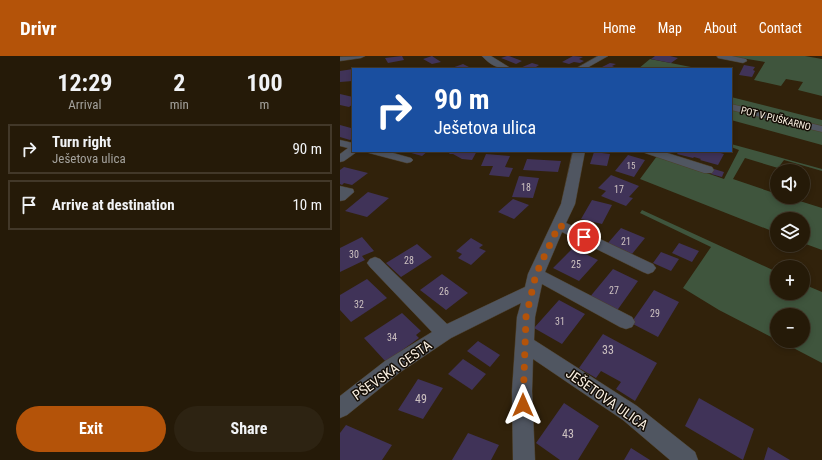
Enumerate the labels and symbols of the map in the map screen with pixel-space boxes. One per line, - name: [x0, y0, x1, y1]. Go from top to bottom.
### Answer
- street label: POT V PUŠKARNO: [740, 104, 812, 132]
- house number: 15: [627, 161, 636, 171]
- house number: 18: [521, 182, 531, 193]
- house number: 17: [614, 184, 624, 195]
- pin: [567, 220, 601, 254]
- house number: 21: [621, 236, 631, 247]
- house number: 30: [349, 249, 359, 260]
- house number: 28: [404, 255, 414, 266]
- house number: 25: [571, 259, 581, 270]
- house number: 27: [609, 285, 619, 296]
- house number: 26: [439, 286, 449, 297]
- house number: 32: [354, 299, 364, 310]
- house number: 29: [650, 308, 660, 319]
- house number: 31: [555, 316, 565, 327]
- house number: 34: [387, 332, 397, 343]
- street label: PŠEVSKA CESTA: [349, 336, 435, 403]
- house number: 33: [602, 343, 614, 357]
- street label: JEŠETOVA ULICA: [563, 364, 652, 433]
- position arrow: [502, 384, 544, 426]
- house number: 49: [415, 392, 427, 406]
- house number: 43: [562, 427, 574, 441]

